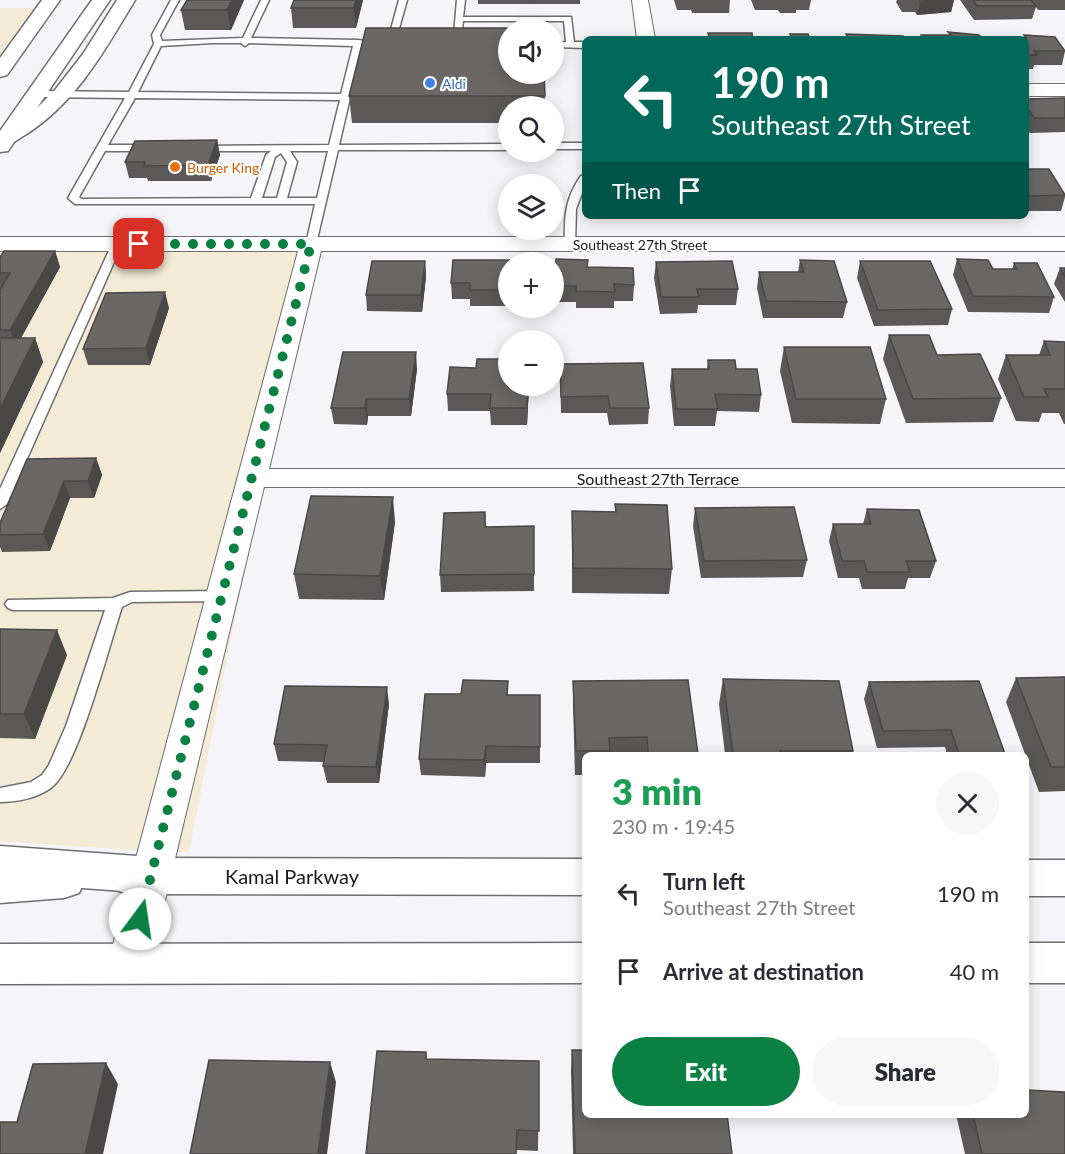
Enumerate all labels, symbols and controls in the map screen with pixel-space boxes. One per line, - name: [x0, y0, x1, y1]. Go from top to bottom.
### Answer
- map controls: [498, 18, 564, 396]
- button: sound: [498, 18, 564, 84]
- text: 190 m: [711, 57, 829, 107]
- icon: left: [612, 60, 690, 138]
- place label: Aldi: [442, 75, 466, 92]
- marker: Aldi: [423, 76, 437, 90]
- button: search: [498, 96, 564, 162]
- text: Southeast 27th Street: [711, 108, 971, 141]
- place label: Burger King: [187, 159, 259, 176]
- marker: Burger King: [168, 160, 182, 174]
- button: layers: [498, 174, 564, 240]
- icon: arrive: [673, 174, 706, 207]
- text: Then: [612, 177, 661, 204]
- pin: [113, 218, 164, 269]
- icon: arrive: [122, 227, 155, 260]
- street label: Southeast 27th Street: [573, 236, 707, 253]
- button: +: [498, 252, 564, 318]
- button: −: [498, 330, 564, 396]
- street label: Southeast 27th Terrace: [577, 469, 739, 488]
- text: 3 min: [612, 769, 702, 813]
- button: close: [936, 772, 999, 835]
- text: 230 m · 19:45: [612, 814, 735, 838]
- street label: Kamal Parkway: [225, 864, 360, 888]
- text: Turn left: [663, 868, 745, 895]
- icon: left: [612, 877, 645, 910]
- text: 190 m: [937, 880, 999, 907]
- position arrow: [108, 887, 172, 951]
- text: Southeast 27th Street: [663, 895, 855, 919]
- icon: arrive: [612, 955, 645, 988]
- text: Arrive at destination: [663, 958, 864, 985]
- text: 40 m: [950, 958, 999, 985]
- button: Exit: [612, 1037, 800, 1106]
- button: Share: [812, 1037, 999, 1106]

